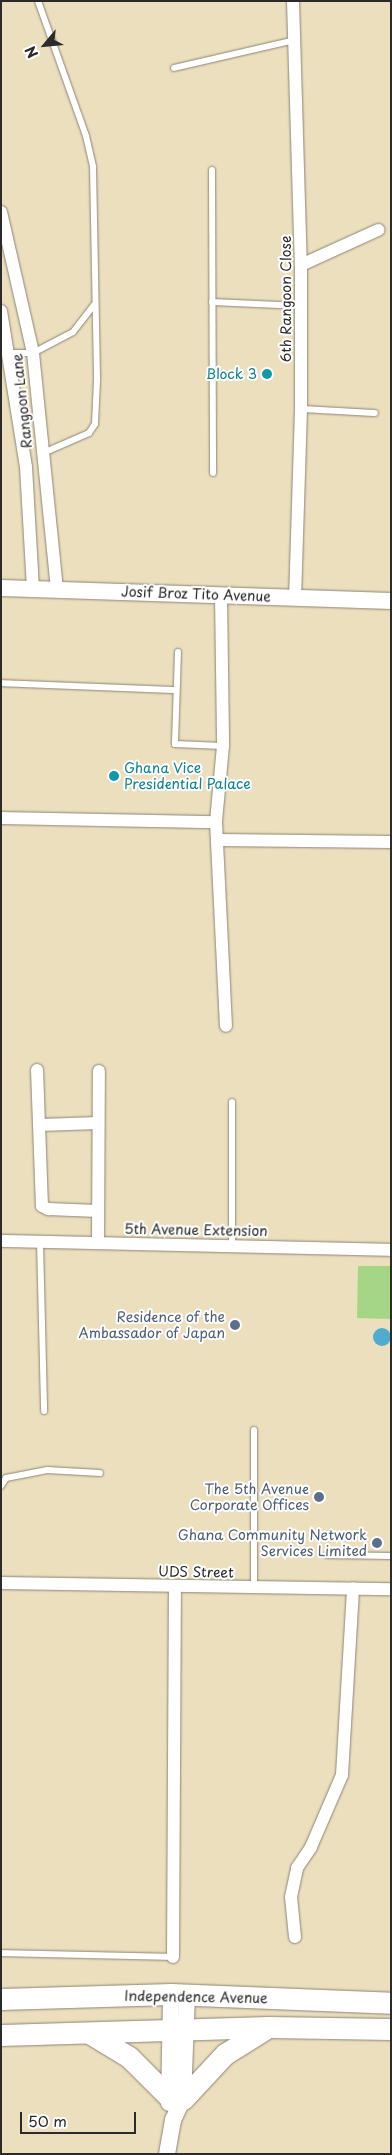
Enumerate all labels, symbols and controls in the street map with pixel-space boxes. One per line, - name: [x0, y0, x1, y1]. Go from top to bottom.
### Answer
- north arrow: [20, 20, 70, 70]
- text: N: [19, 42, 43, 62]
- street label: 6th Rangoon Close: [278, 235, 294, 363]
- street label: Rangoon Lane: [9, 353, 35, 449]
- place label: Block 3: [206, 366, 257, 382]
- marker: Block 3: [261, 368, 273, 380]
- street label: Josif Broz Tito Avenue: [120, 583, 272, 605]
- place label: Ghana Vice Presidential Palace: [124, 760, 251, 792]
- marker: Ghana Vice Presidential Palace: [108, 770, 120, 782]
- street label: 5th Avenue Extension: [124, 1220, 268, 1240]
- place label: Residence of the Ambassador of Japan: [78, 1309, 225, 1341]
- marker: Residence of the Ambassador of Japan: [229, 1319, 241, 1331]
- place label: The 5th Avenue Corporate Offices: [189, 1481, 309, 1514]
- marker: The 5th Avenue Corporate Offices: [313, 1491, 325, 1503]
- place label: Ghana Community Network Services Limited: [177, 1527, 367, 1560]
- marker: Ghana Community Network Services Limited: [371, 1537, 383, 1549]
- street label: UDS Street: [157, 1563, 235, 1581]
- street label: Independence Avenue: [124, 1987, 268, 2007]
- scale bar: [22, 2102, 139, 2134]
- text: 50 m: [28, 2109, 67, 2132]

